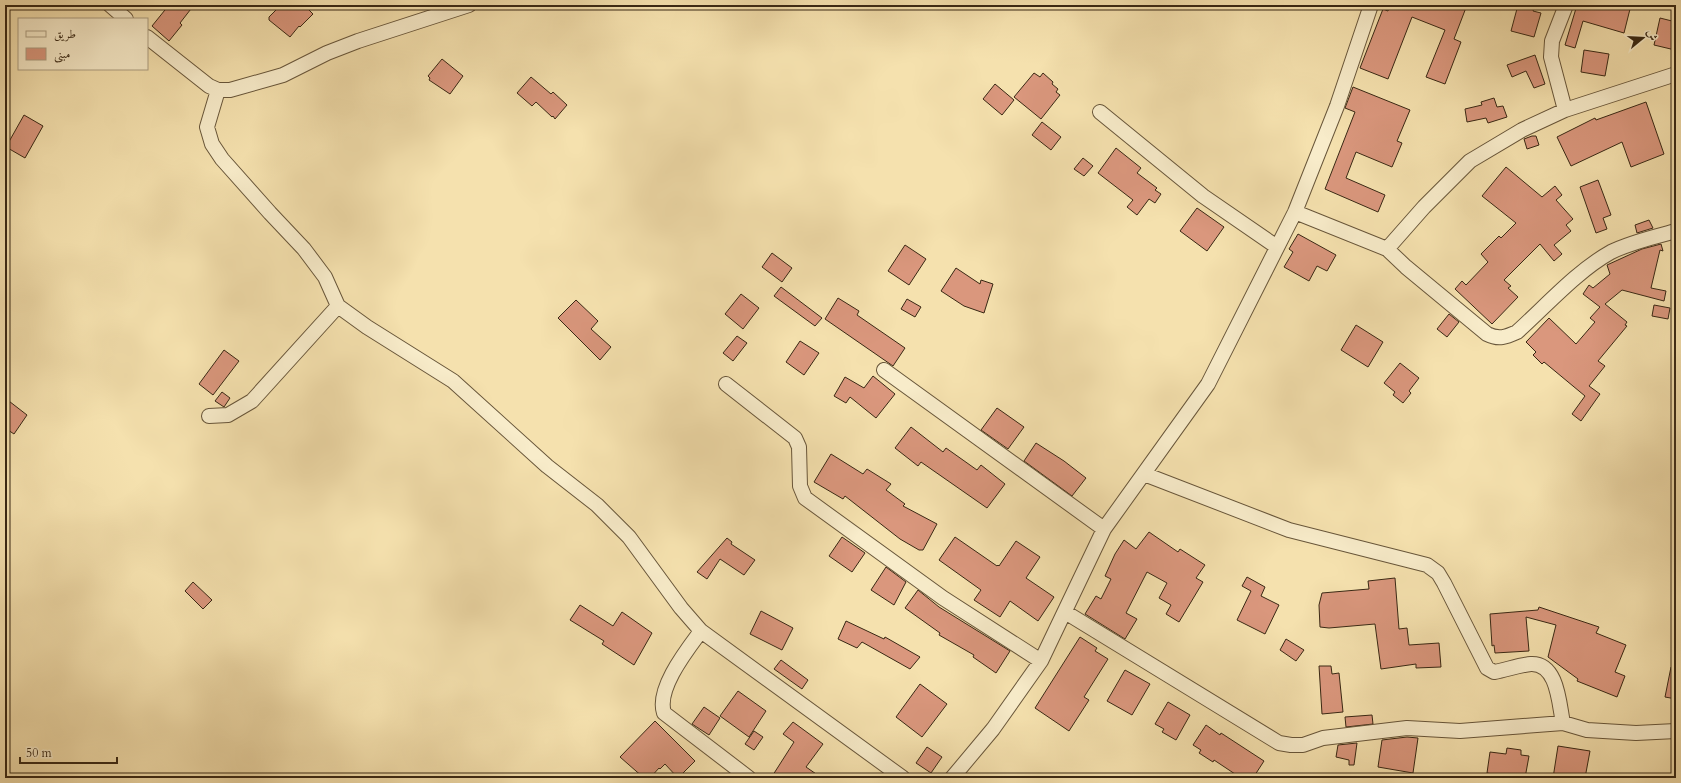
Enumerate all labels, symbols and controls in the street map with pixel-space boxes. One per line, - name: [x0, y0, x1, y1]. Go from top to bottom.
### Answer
- legend: [18, 18, 148, 70]
- north arrow: [1623, 18, 1663, 58]
- text: طريق: [54, 26, 76, 42]
- text: ش: [1643, 28, 1661, 43]
- text: مبنى: [54, 46, 70, 63]
- scale bar: [20, 739, 117, 765]
- text: 50 m: [26, 745, 53, 761]

